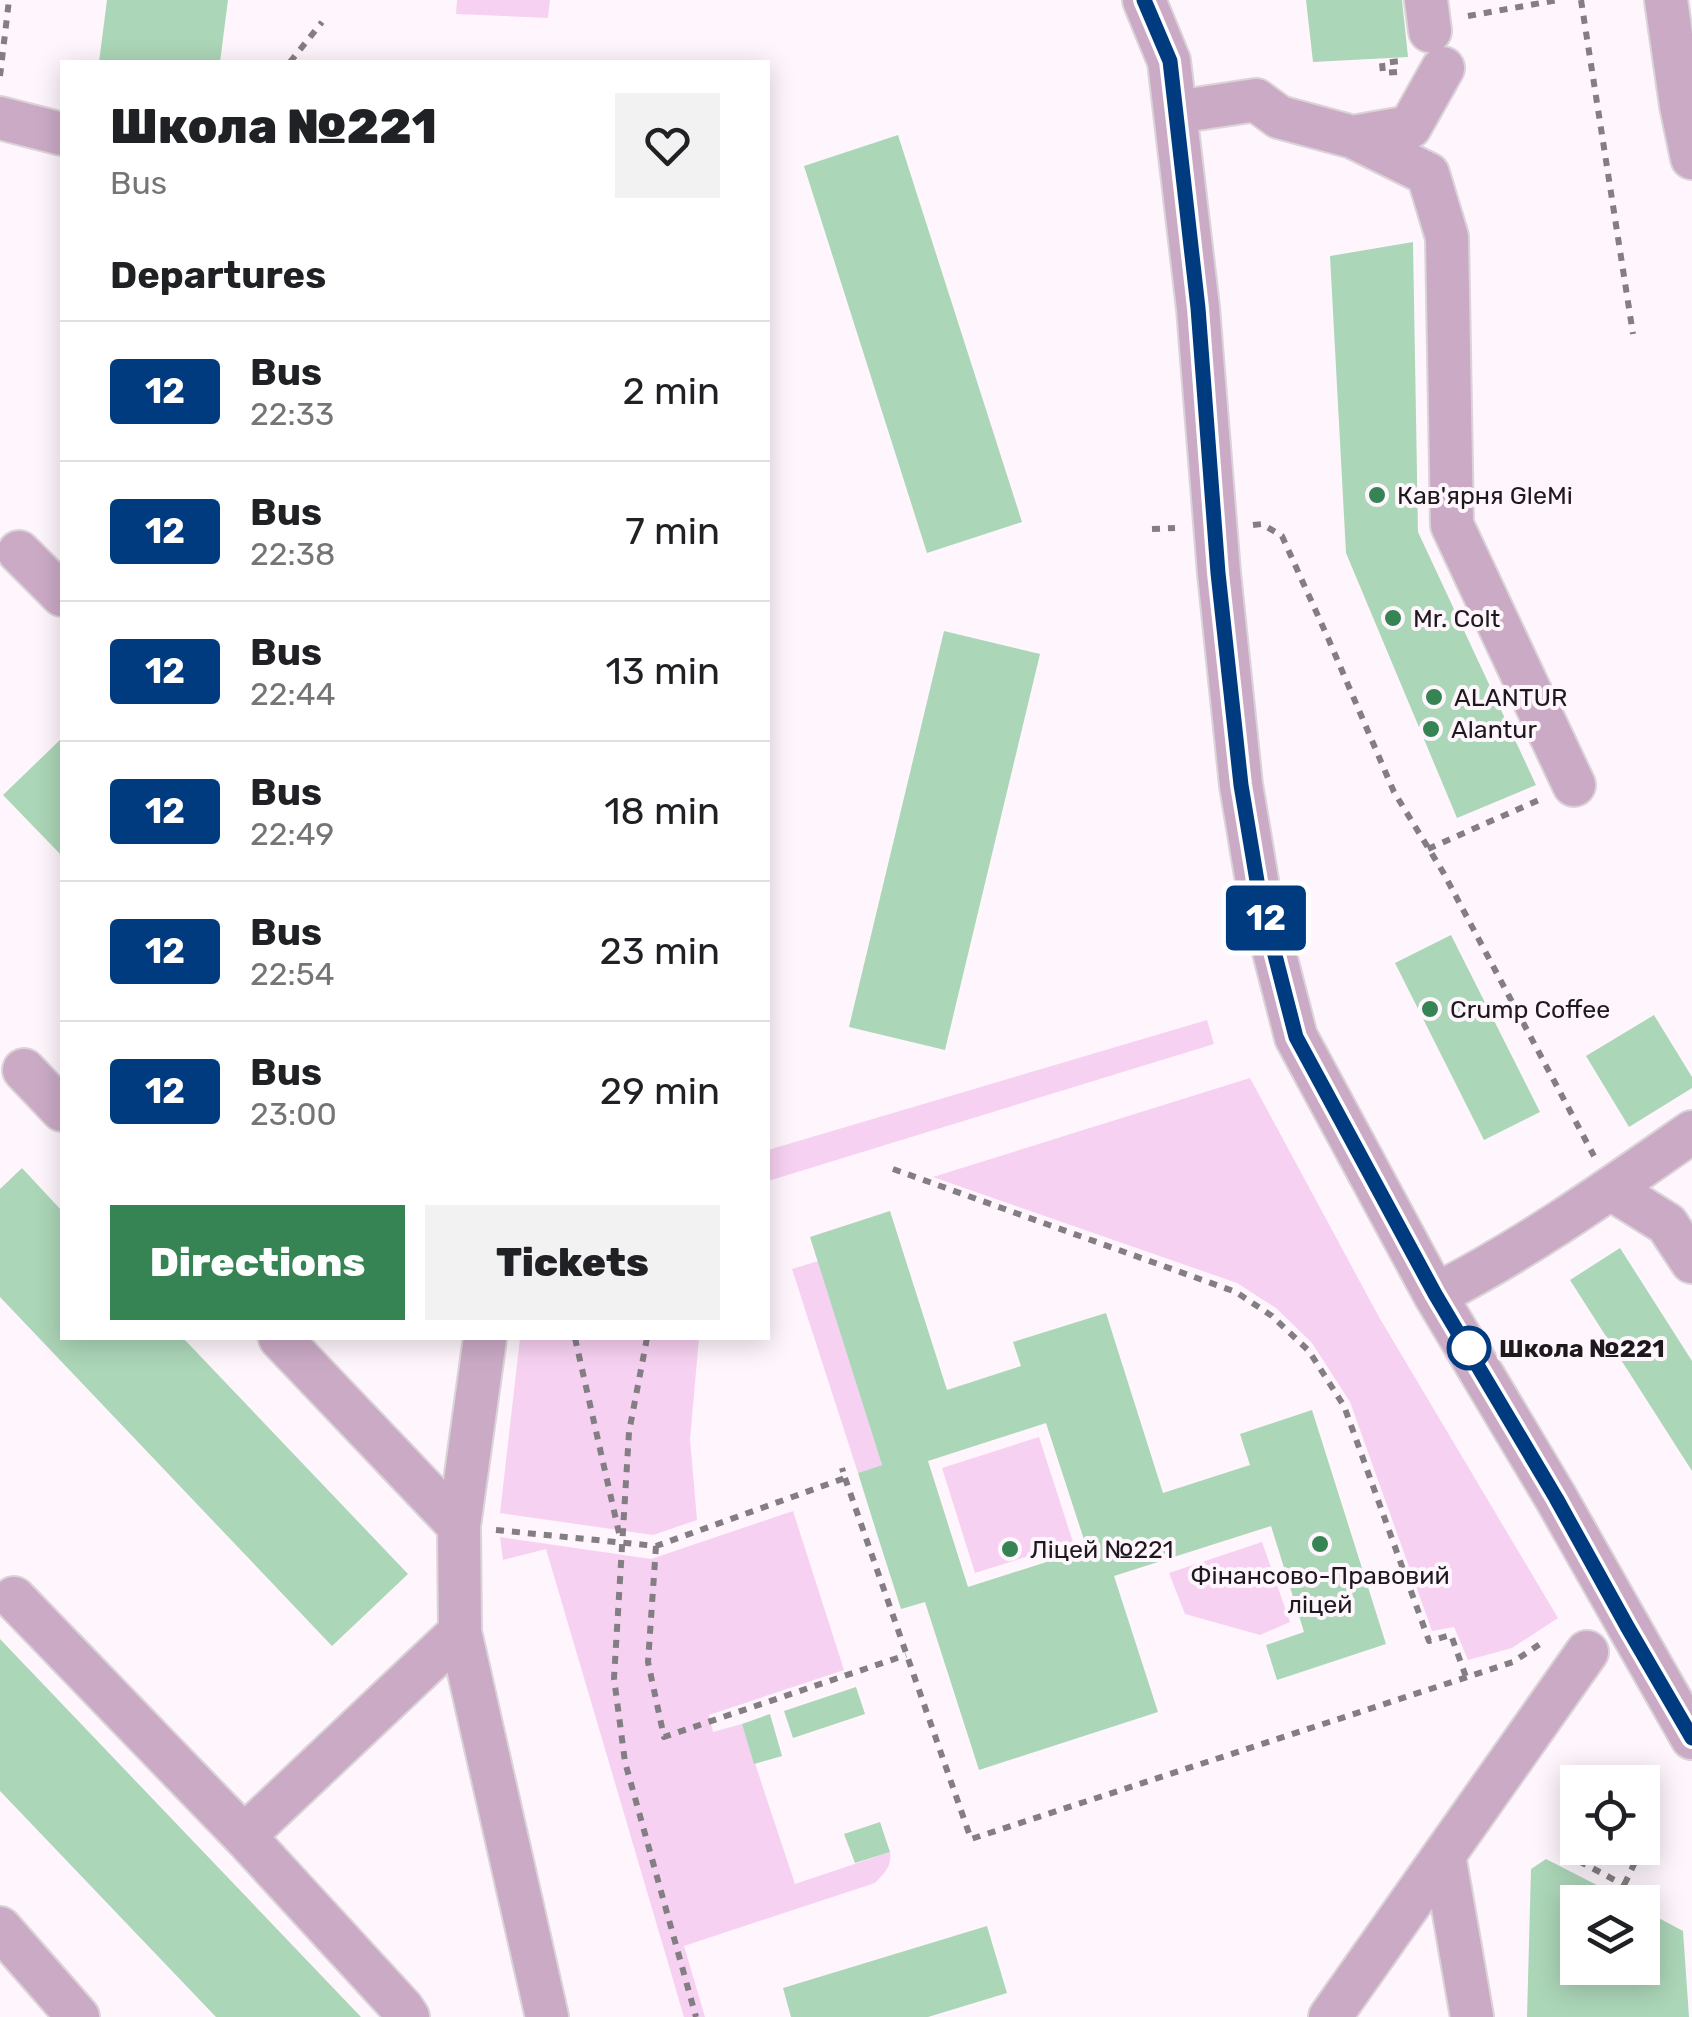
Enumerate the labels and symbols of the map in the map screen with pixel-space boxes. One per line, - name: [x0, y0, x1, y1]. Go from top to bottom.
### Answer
- place label: Кав'ярня GleMi: [1397, 481, 1573, 510]
- marker: Кав'ярня GleMi: [1366, 484, 1388, 506]
- place label: Mr. Colt: [1413, 604, 1501, 633]
- marker: Mr. Colt: [1382, 607, 1404, 629]
- place label: ALANTUR: [1454, 683, 1567, 712]
- marker: ALANTUR: [1423, 686, 1445, 708]
- place label: Alantur: [1451, 715, 1537, 744]
- marker: Alantur: [1420, 718, 1442, 740]
- line badge: 12: [1221, 886, 1311, 950]
- place label: Crump Coffee: [1450, 995, 1610, 1024]
- marker: Crump Coffee: [1419, 998, 1441, 1020]
- marker: Школа №221: [1448, 1327, 1490, 1369]
- place label: Школа №221: [1499, 1334, 1665, 1363]
- marker: Фінансово-Правовий ліцей: [1309, 1533, 1331, 1555]
- place label: Ліцей №221: [1030, 1535, 1173, 1564]
- marker: Ліцей №221: [999, 1538, 1021, 1560]
- place label: Фінансово-Правовий ліцей: [1190, 1561, 1450, 1619]

